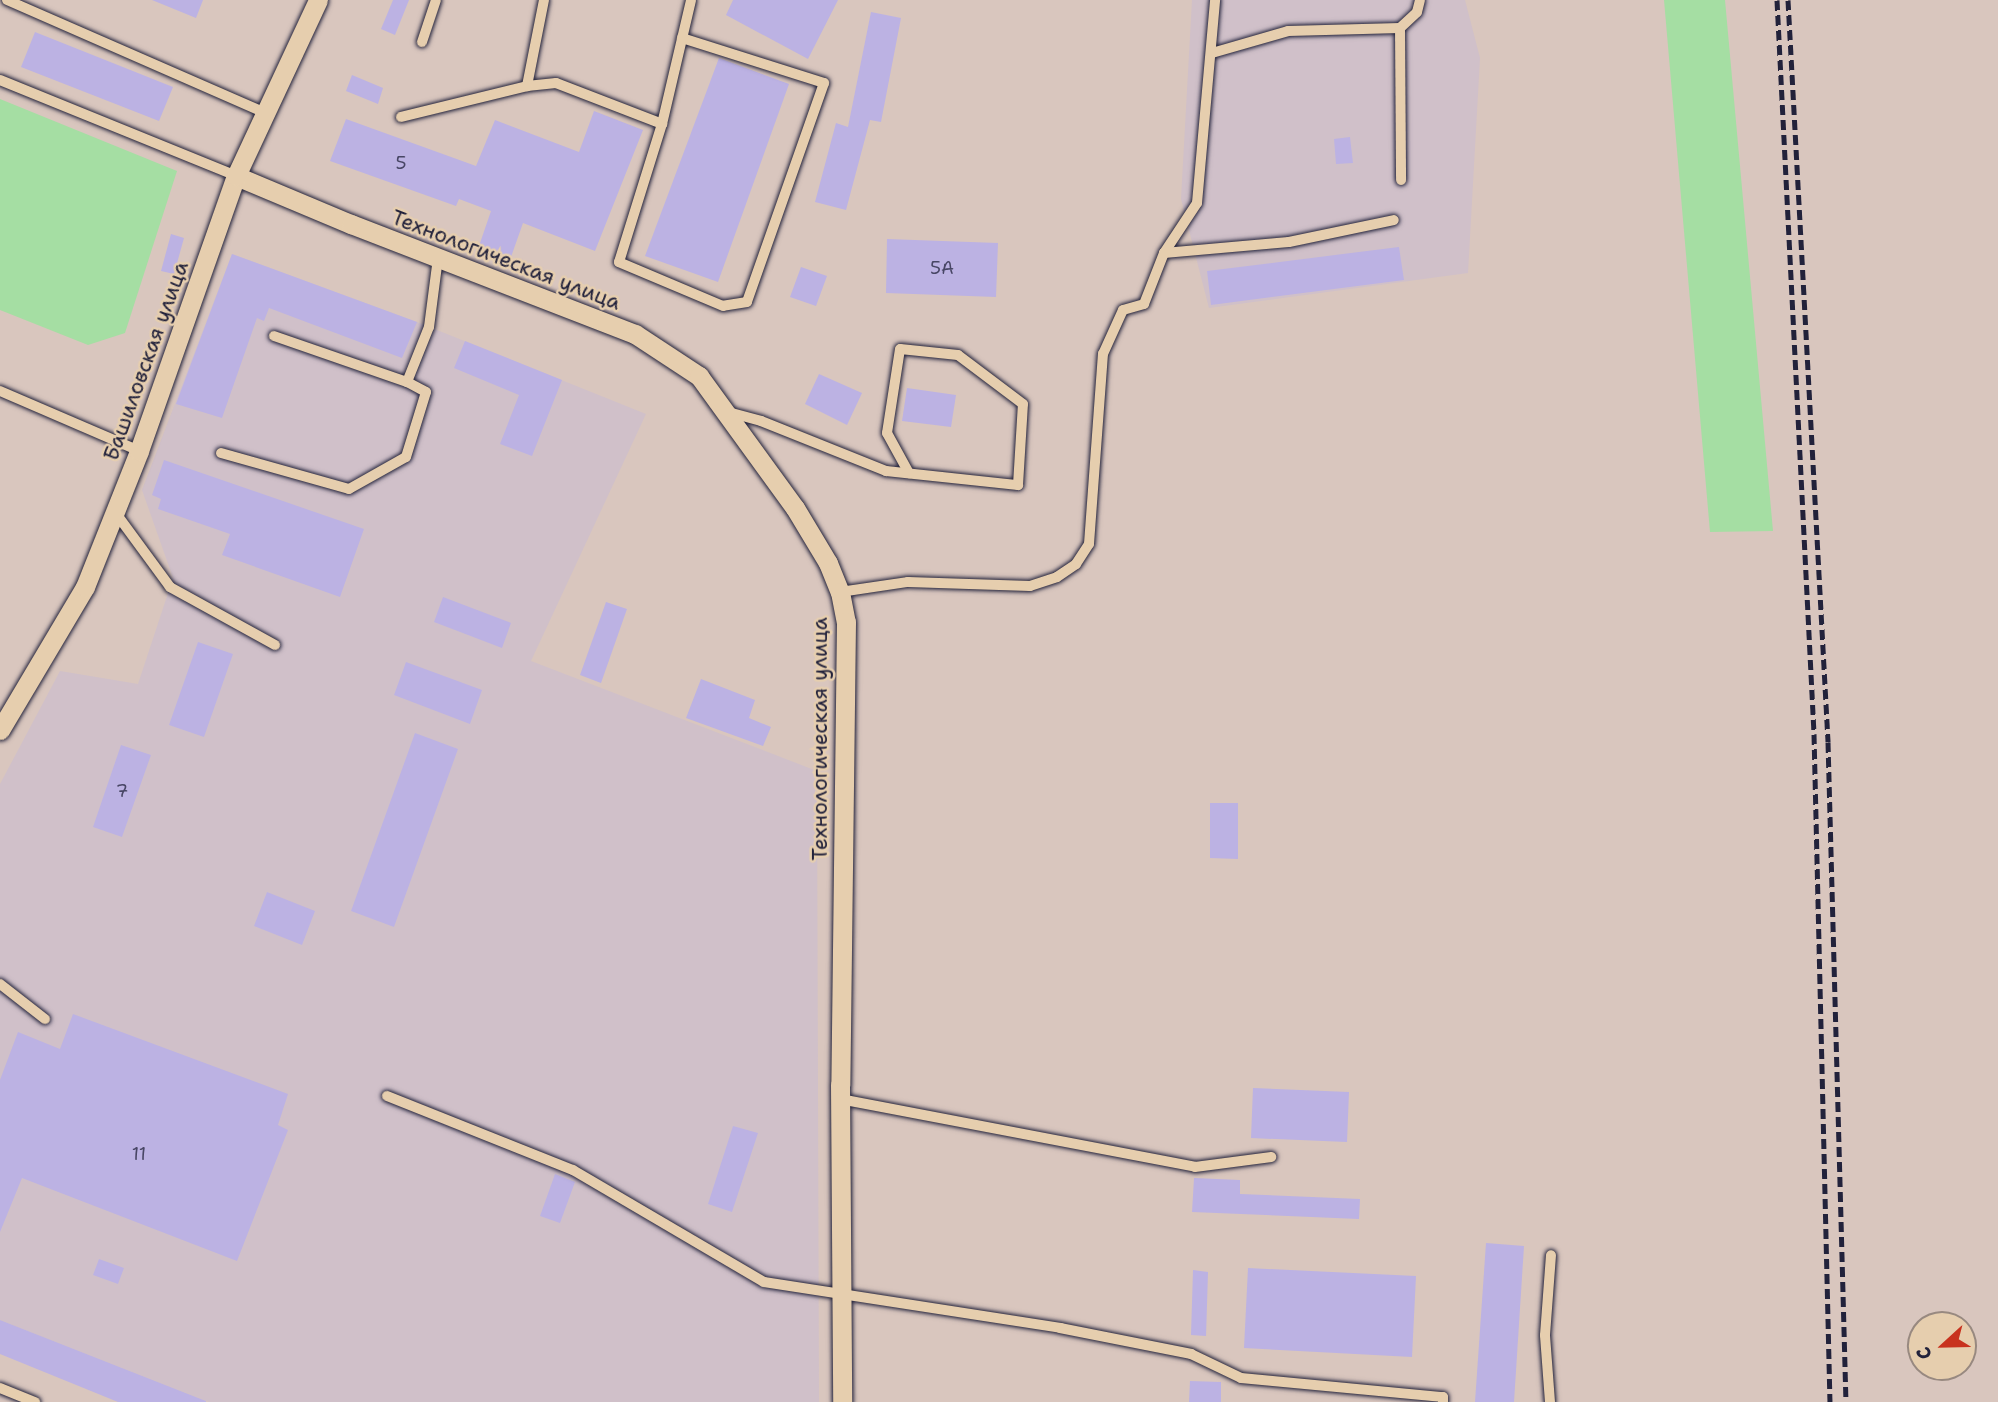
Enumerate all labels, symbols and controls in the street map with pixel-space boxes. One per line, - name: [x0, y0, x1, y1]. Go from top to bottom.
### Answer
- house number: 5: [395, 152, 407, 174]
- street label: Технологическая улица: [388, 205, 624, 315]
- house number: 5А: [930, 257, 954, 279]
- street label: Башиловская улица: [98, 258, 194, 464]
- street label: Технологическая улица: [807, 617, 833, 861]
- house number: 7: [116, 780, 128, 802]
- house number: 11: [132, 1143, 146, 1165]
- north arrow: [1907, 1311, 1977, 1381]
- text: С: [1910, 1343, 1938, 1363]

